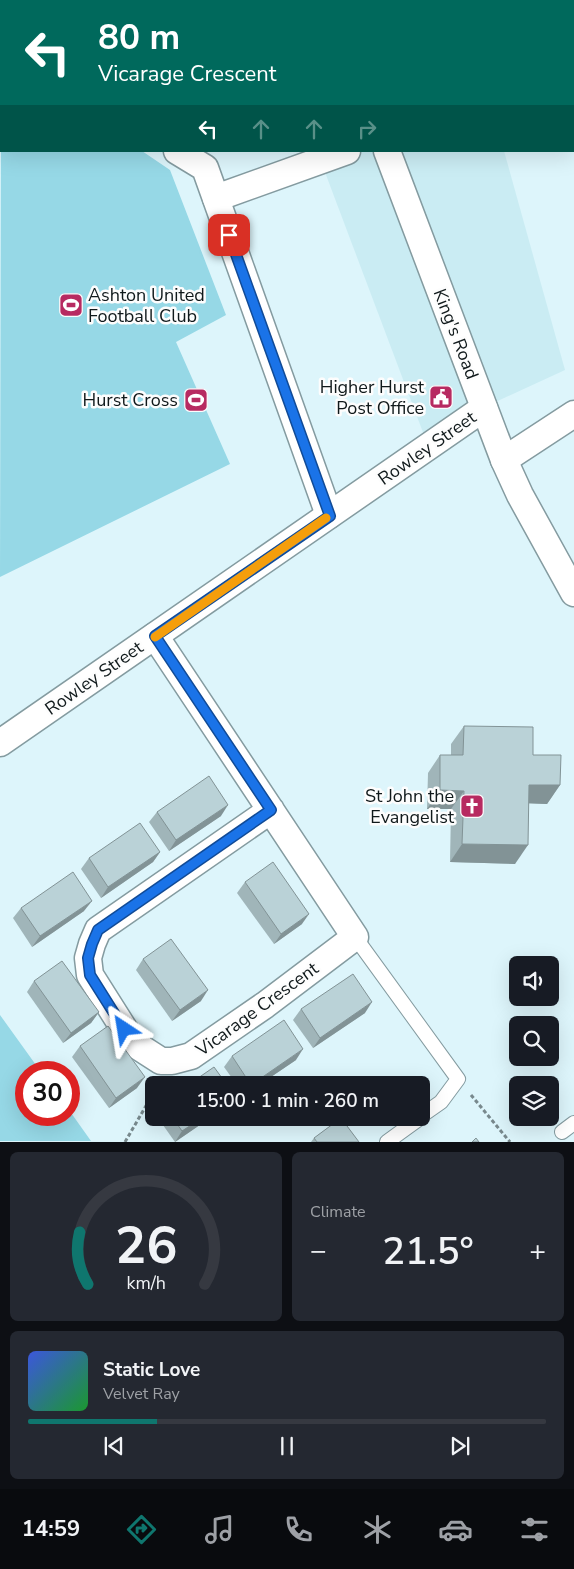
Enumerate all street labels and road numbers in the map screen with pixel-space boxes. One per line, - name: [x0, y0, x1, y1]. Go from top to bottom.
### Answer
- street label: King's Road: [428, 285, 484, 383]
- street label: Rowley Street: [373, 405, 481, 491]
- street label: Rowley Street: [40, 635, 148, 721]
- street label: Vicarage Crescent: [190, 956, 324, 1062]

